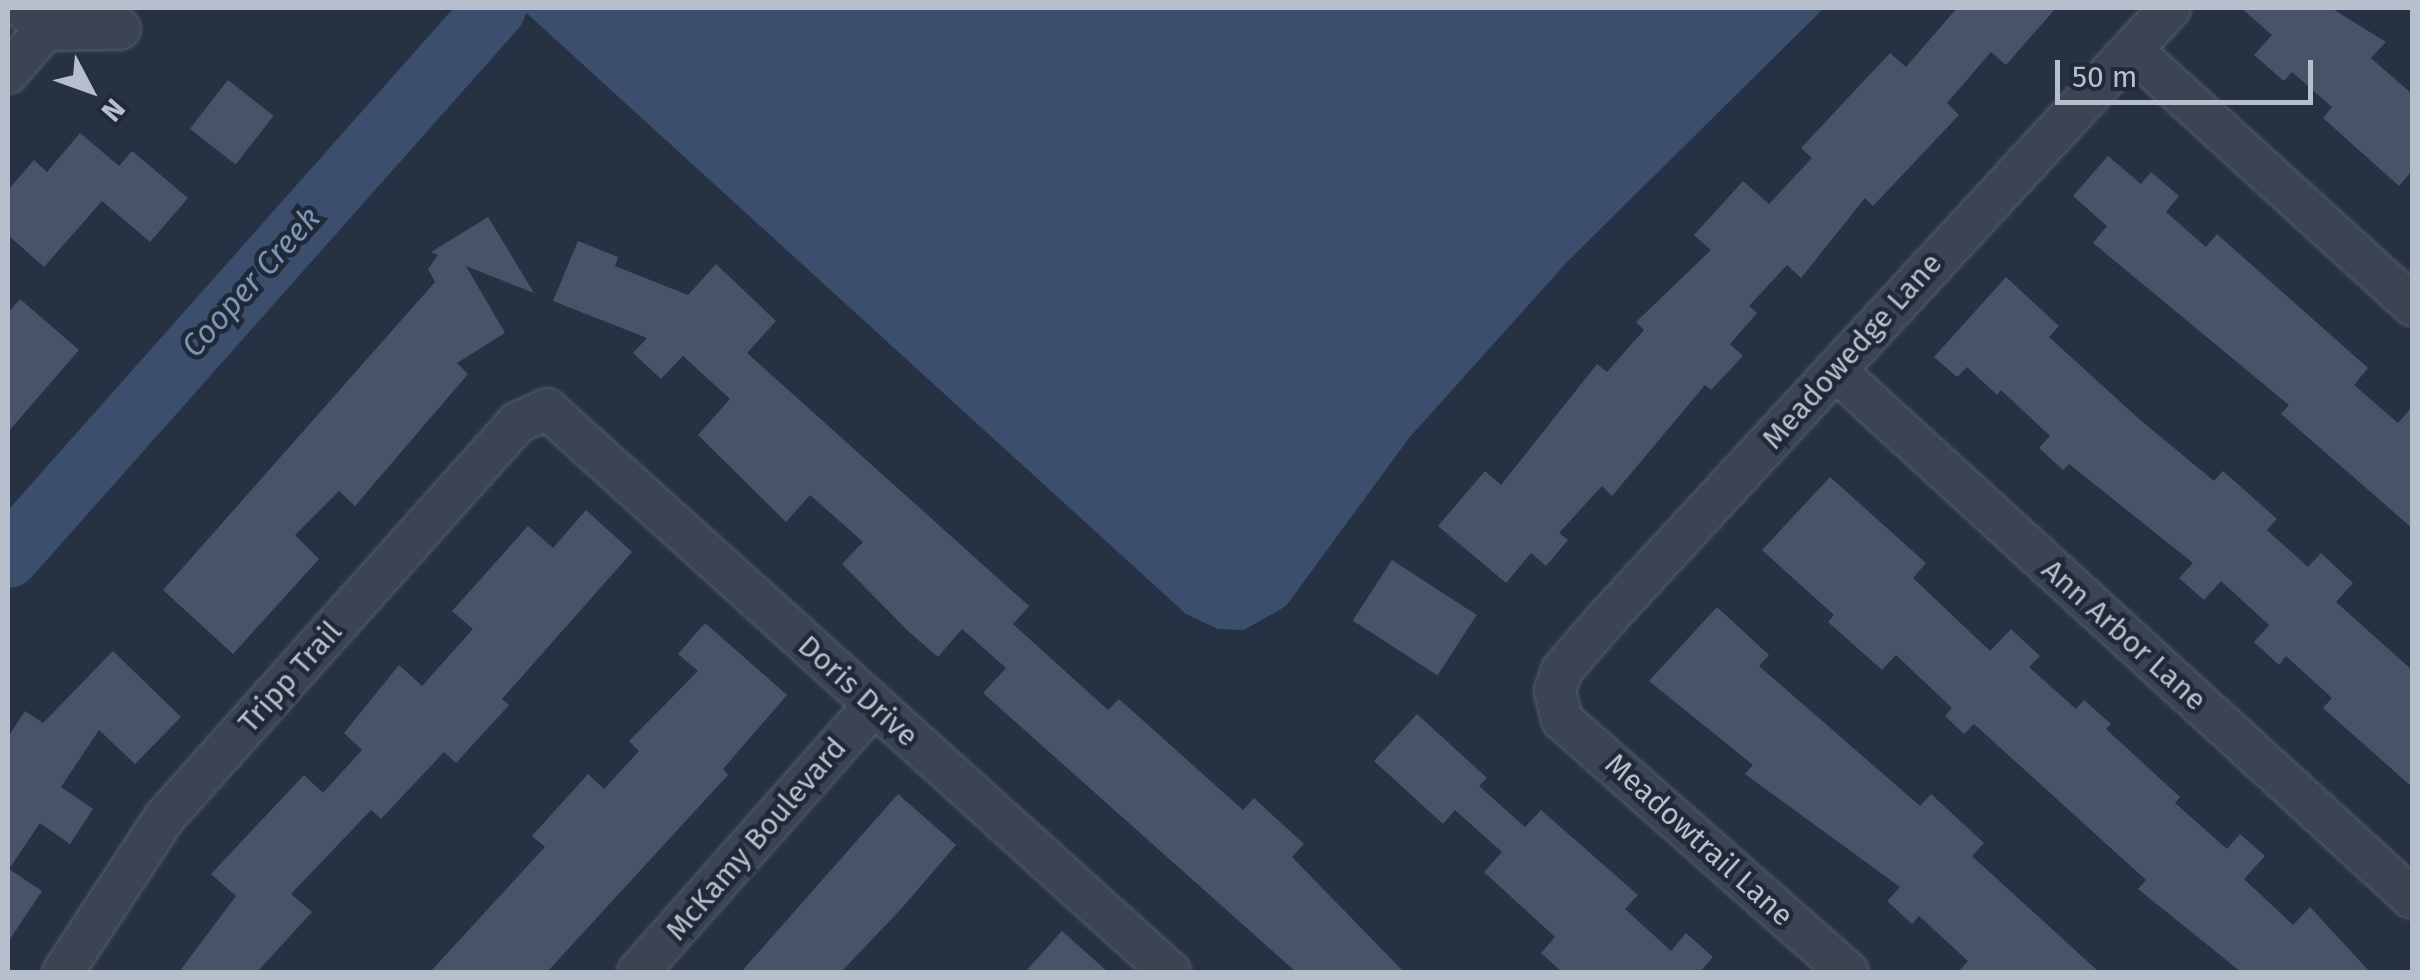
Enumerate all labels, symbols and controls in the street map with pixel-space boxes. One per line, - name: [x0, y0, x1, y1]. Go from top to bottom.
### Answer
- north arrow: [40, 40, 140, 140]
- scale bar: [2060, 40, 2318, 102]
- text: 50 m: [2072, 59, 2137, 95]
- text: N: [94, 92, 132, 128]
- water label: Cooper Creek: [174, 199, 328, 365]
- street label: Meadowedge Lane: [1755, 246, 1949, 456]
- street label: Ann Arbor Lane: [2034, 552, 2214, 718]
- street label: Tripp Trail: [231, 614, 349, 740]
- street label: Doris Drive: [791, 628, 925, 754]
- street label: McKamy Boulevard: [658, 730, 854, 948]
- street label: Meadowtrail Lane: [1598, 746, 1800, 934]

